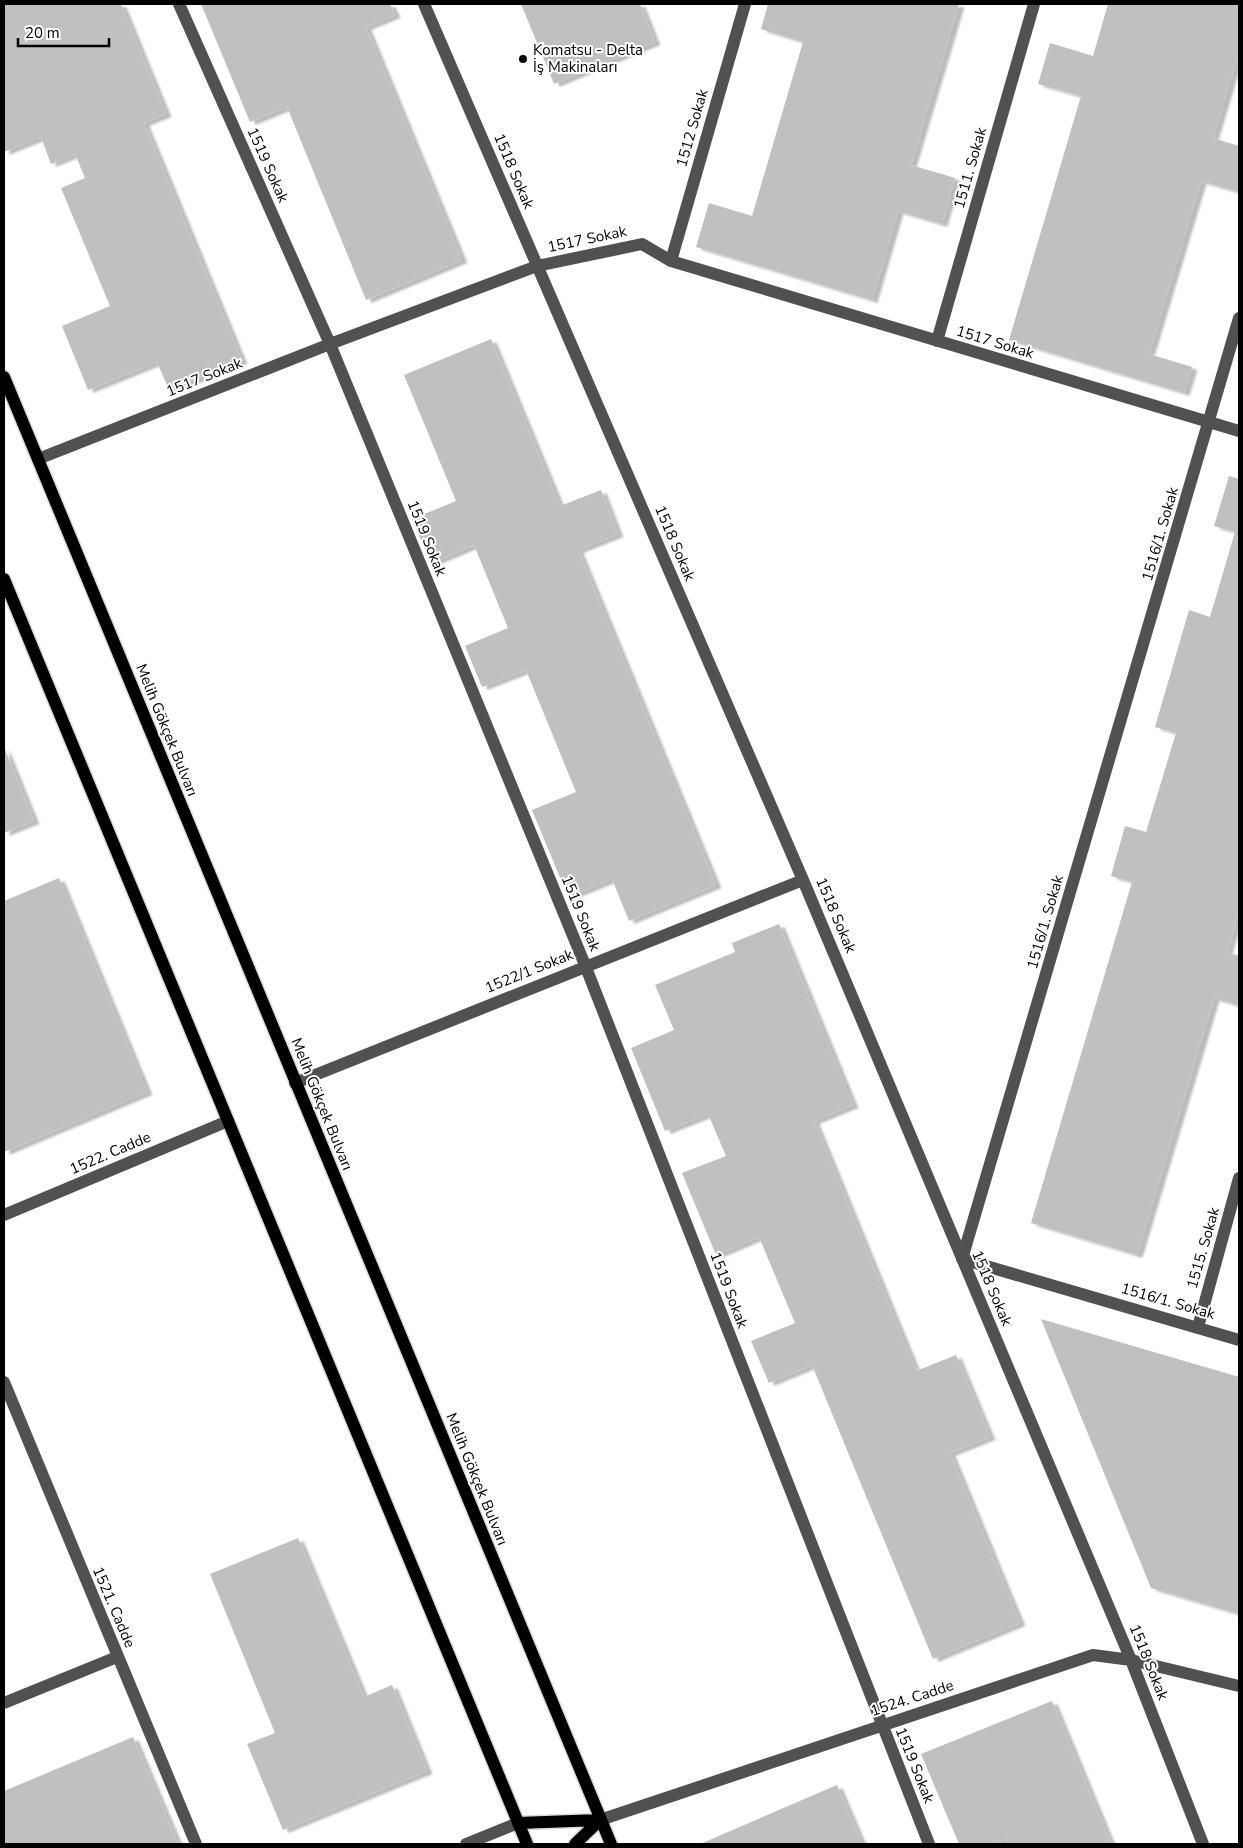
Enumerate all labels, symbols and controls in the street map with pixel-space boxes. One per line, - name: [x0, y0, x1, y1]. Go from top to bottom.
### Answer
- scale bar: [18, 15, 109, 47]
- text: 20 m: [25, 23, 60, 43]
- place label: Komatsu - Delta İş Makinaları: [533, 40, 643, 77]
- marker: Komatsu - Delta İş Makinaları: [517, 53, 529, 65]
- street label: 1512 Sokak: [671, 86, 713, 169]
- street label: 1519 Sokak: [243, 124, 294, 206]
- street label: 1511. Sokak: [949, 125, 991, 211]
- street label: 1518 Sokak: [489, 130, 539, 212]
- street label: 1517 Sokak: [546, 221, 629, 257]
- street label: 1517 Sokak: [954, 321, 1037, 363]
- street label: 1517 Sokak: [163, 353, 245, 401]
- street label: 1516/1. Sokak: [1137, 484, 1183, 583]
- street label: 1519 Sokak: [403, 497, 451, 579]
- street label: 1518 Sokak: [650, 502, 700, 584]
- street label: Melih Gökçek Bulvarı: [131, 661, 203, 799]
- street label: 1519 Sokak: [557, 872, 605, 954]
- street label: 1516/1. Sokak: [1022, 872, 1068, 971]
- street label: 1518 Sokak: [811, 874, 861, 956]
- street label: 1522/1 Sokak: [482, 944, 577, 998]
- street label: Melih Gökçek Bulvarı: [286, 1035, 358, 1173]
- street label: 1522. Cadde: [66, 1127, 154, 1179]
- street label: 1515. Sokak: [1182, 1205, 1224, 1291]
- street label: 1518 Sokak: [967, 1247, 1017, 1329]
- street label: 1519 Sokak: [705, 1249, 753, 1332]
- street label: 1516/1. Sokak: [1119, 1278, 1218, 1324]
- street label: Melih Gökçek Bulvarı: [441, 1410, 513, 1548]
- street label: 1521. Cadde: [88, 1563, 140, 1651]
- street label: 1518 Sokak: [1125, 1621, 1173, 1703]
- street label: 1524. Cadde: [868, 1675, 956, 1721]
- street label: 1519 Sokak: [891, 1724, 939, 1806]

